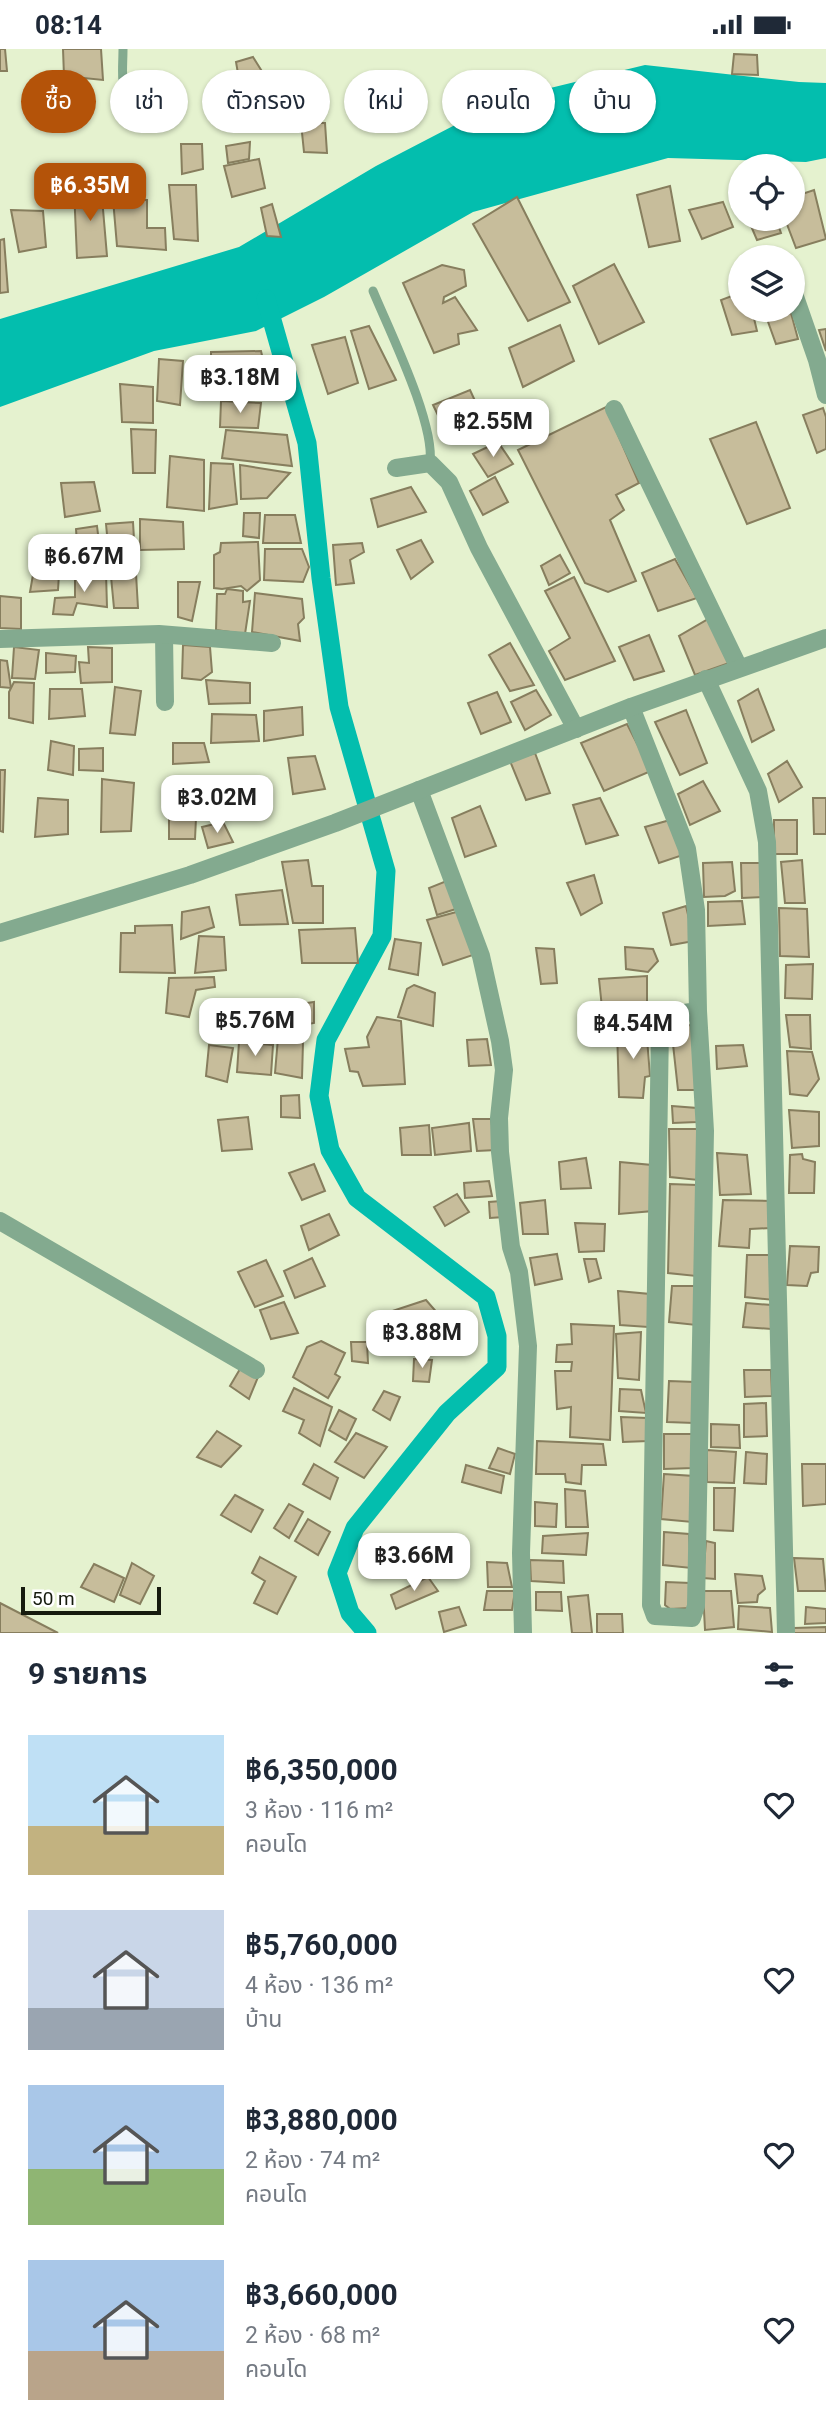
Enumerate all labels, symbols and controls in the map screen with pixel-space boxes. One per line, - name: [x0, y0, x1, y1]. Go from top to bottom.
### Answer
- text: 08:14: [35, 10, 102, 40]
- chip: ซื้อ: [21, 70, 96, 133]
- chip: เช่า: [110, 70, 188, 133]
- chip: ตัวกรอง: [202, 70, 330, 133]
- chip: ใหม่: [344, 70, 428, 133]
- chip: คอนโด: [442, 70, 555, 133]
- chip: บ้าน: [569, 70, 656, 133]
- map controls: [728, 154, 805, 322]
- button: locate: [728, 154, 805, 231]
- pin: ฿6.35M: [33, 163, 147, 223]
- text: ฿6.35M: [50, 172, 130, 199]
- button: layers: [728, 245, 805, 322]
- pin: ฿3.18M: [183, 355, 297, 415]
- text: ฿3.18M: [200, 364, 280, 391]
- pin: ฿2.55M: [436, 399, 550, 459]
- text: ฿2.55M: [453, 408, 533, 435]
- pin: ฿6.67M: [27, 535, 141, 594]
- text: ฿6.67M: [44, 543, 124, 570]
- pin: ฿3.02M: [160, 775, 274, 835]
- text: ฿3.02M: [177, 784, 257, 811]
- pin: ฿5.76M: [198, 999, 312, 1058]
- pin: ฿4.54M: [576, 1002, 690, 1061]
- text: ฿5.76M: [215, 1007, 295, 1034]
- text: ฿4.54M: [593, 1010, 673, 1037]
- pin: ฿3.88M: [365, 1311, 479, 1370]
- text: ฿3.88M: [382, 1319, 462, 1346]
- pin: ฿3.66M: [357, 1533, 471, 1593]
- text: ฿3.66M: [374, 1542, 454, 1569]
- scale bar: [21, 1584, 161, 1616]
- text: 50 m: [32, 1587, 75, 1610]
- text: 9 รายการ: [28, 1656, 147, 1691]
- icon: filters: [760, 1656, 798, 1694]
- text: ฿6,350,000: [245, 1752, 398, 1787]
- icon: home: [84, 1763, 168, 1847]
- icon: heart: [760, 1786, 798, 1824]
- text: 3 ห้อง · 116 m²: [245, 1797, 393, 1824]
- text: คอนโด: [245, 1831, 307, 1858]
- text: ฿5,760,000: [245, 1927, 398, 1962]
- icon: home: [84, 1938, 168, 2022]
- icon: heart: [760, 1961, 798, 1999]
- text: 4 ห้อง · 136 m²: [245, 1972, 393, 1999]
- text: บ้าน: [245, 2006, 282, 2033]
- text: ฿3,880,000: [245, 2102, 398, 2137]
- icon: home: [84, 2113, 168, 2197]
- icon: heart: [760, 2136, 798, 2174]
- text: 2 ห้อง · 74 m²: [245, 2147, 380, 2174]
- text: คอนโด: [245, 2181, 307, 2208]
- text: ฿3,660,000: [245, 2277, 398, 2312]
- icon: home: [84, 2288, 168, 2372]
- icon: heart: [760, 2311, 798, 2349]
- text: 2 ห้อง · 68 m²: [245, 2322, 380, 2349]
- text: คอนโด: [245, 2356, 307, 2383]

